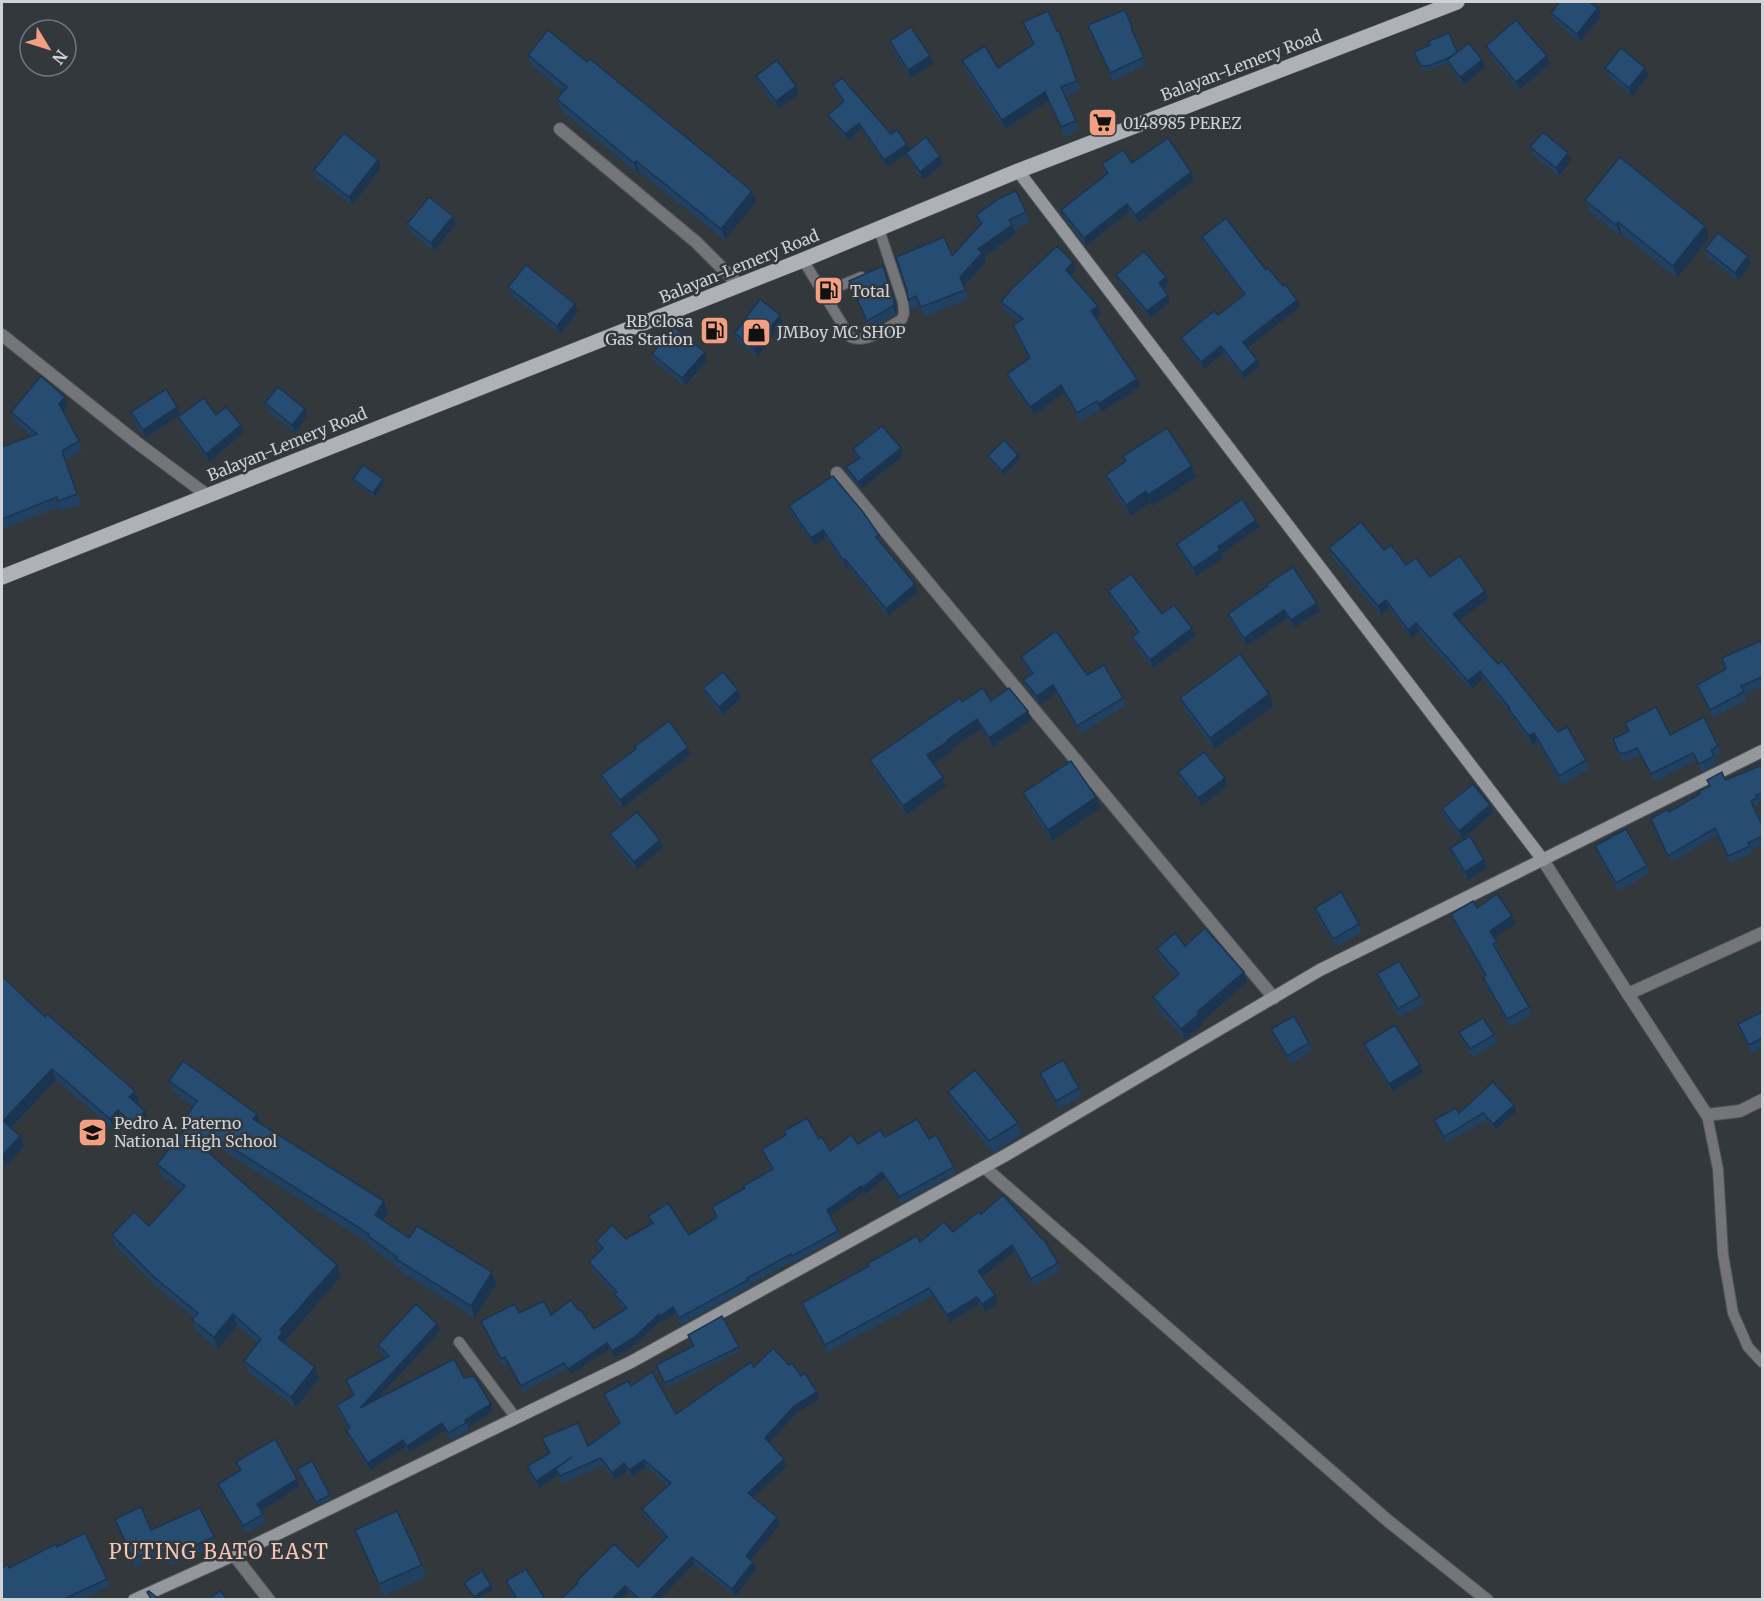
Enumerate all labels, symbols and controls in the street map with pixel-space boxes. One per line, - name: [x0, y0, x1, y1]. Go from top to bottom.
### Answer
- north arrow: [18, 18, 78, 78]
- street label: Balayan-Lemery Road: [1158, 25, 1324, 105]
- text: N: [48, 46, 72, 69]
- supermarket icon: 0148985 PEREZ: [1086, 107, 1118, 139]
- place label: 0148985 PEREZ: [1123, 113, 1242, 133]
- street label: Balayan-Lemery Road: [656, 225, 822, 307]
- fuel station icon: Total: [813, 275, 845, 307]
- place label: Total: [850, 281, 890, 301]
- place label: RB Closa Gas Station: [606, 311, 693, 349]
- fuel station icon: RB Closa Gas Station: [698, 314, 730, 346]
- shop icon: JMBoy MC SHOP: [740, 316, 772, 348]
- place label: JMBoy MC SHOP: [776, 322, 905, 342]
- street label: Balayan-Lemery Road: [204, 403, 370, 485]
- place label: Pedro A. Paterno National High School: [114, 1113, 277, 1151]
- school or university icon: Pedro A. Paterno National High School: [77, 1116, 109, 1148]
- district label: PUTING BATO EAST: [109, 1539, 329, 1564]

